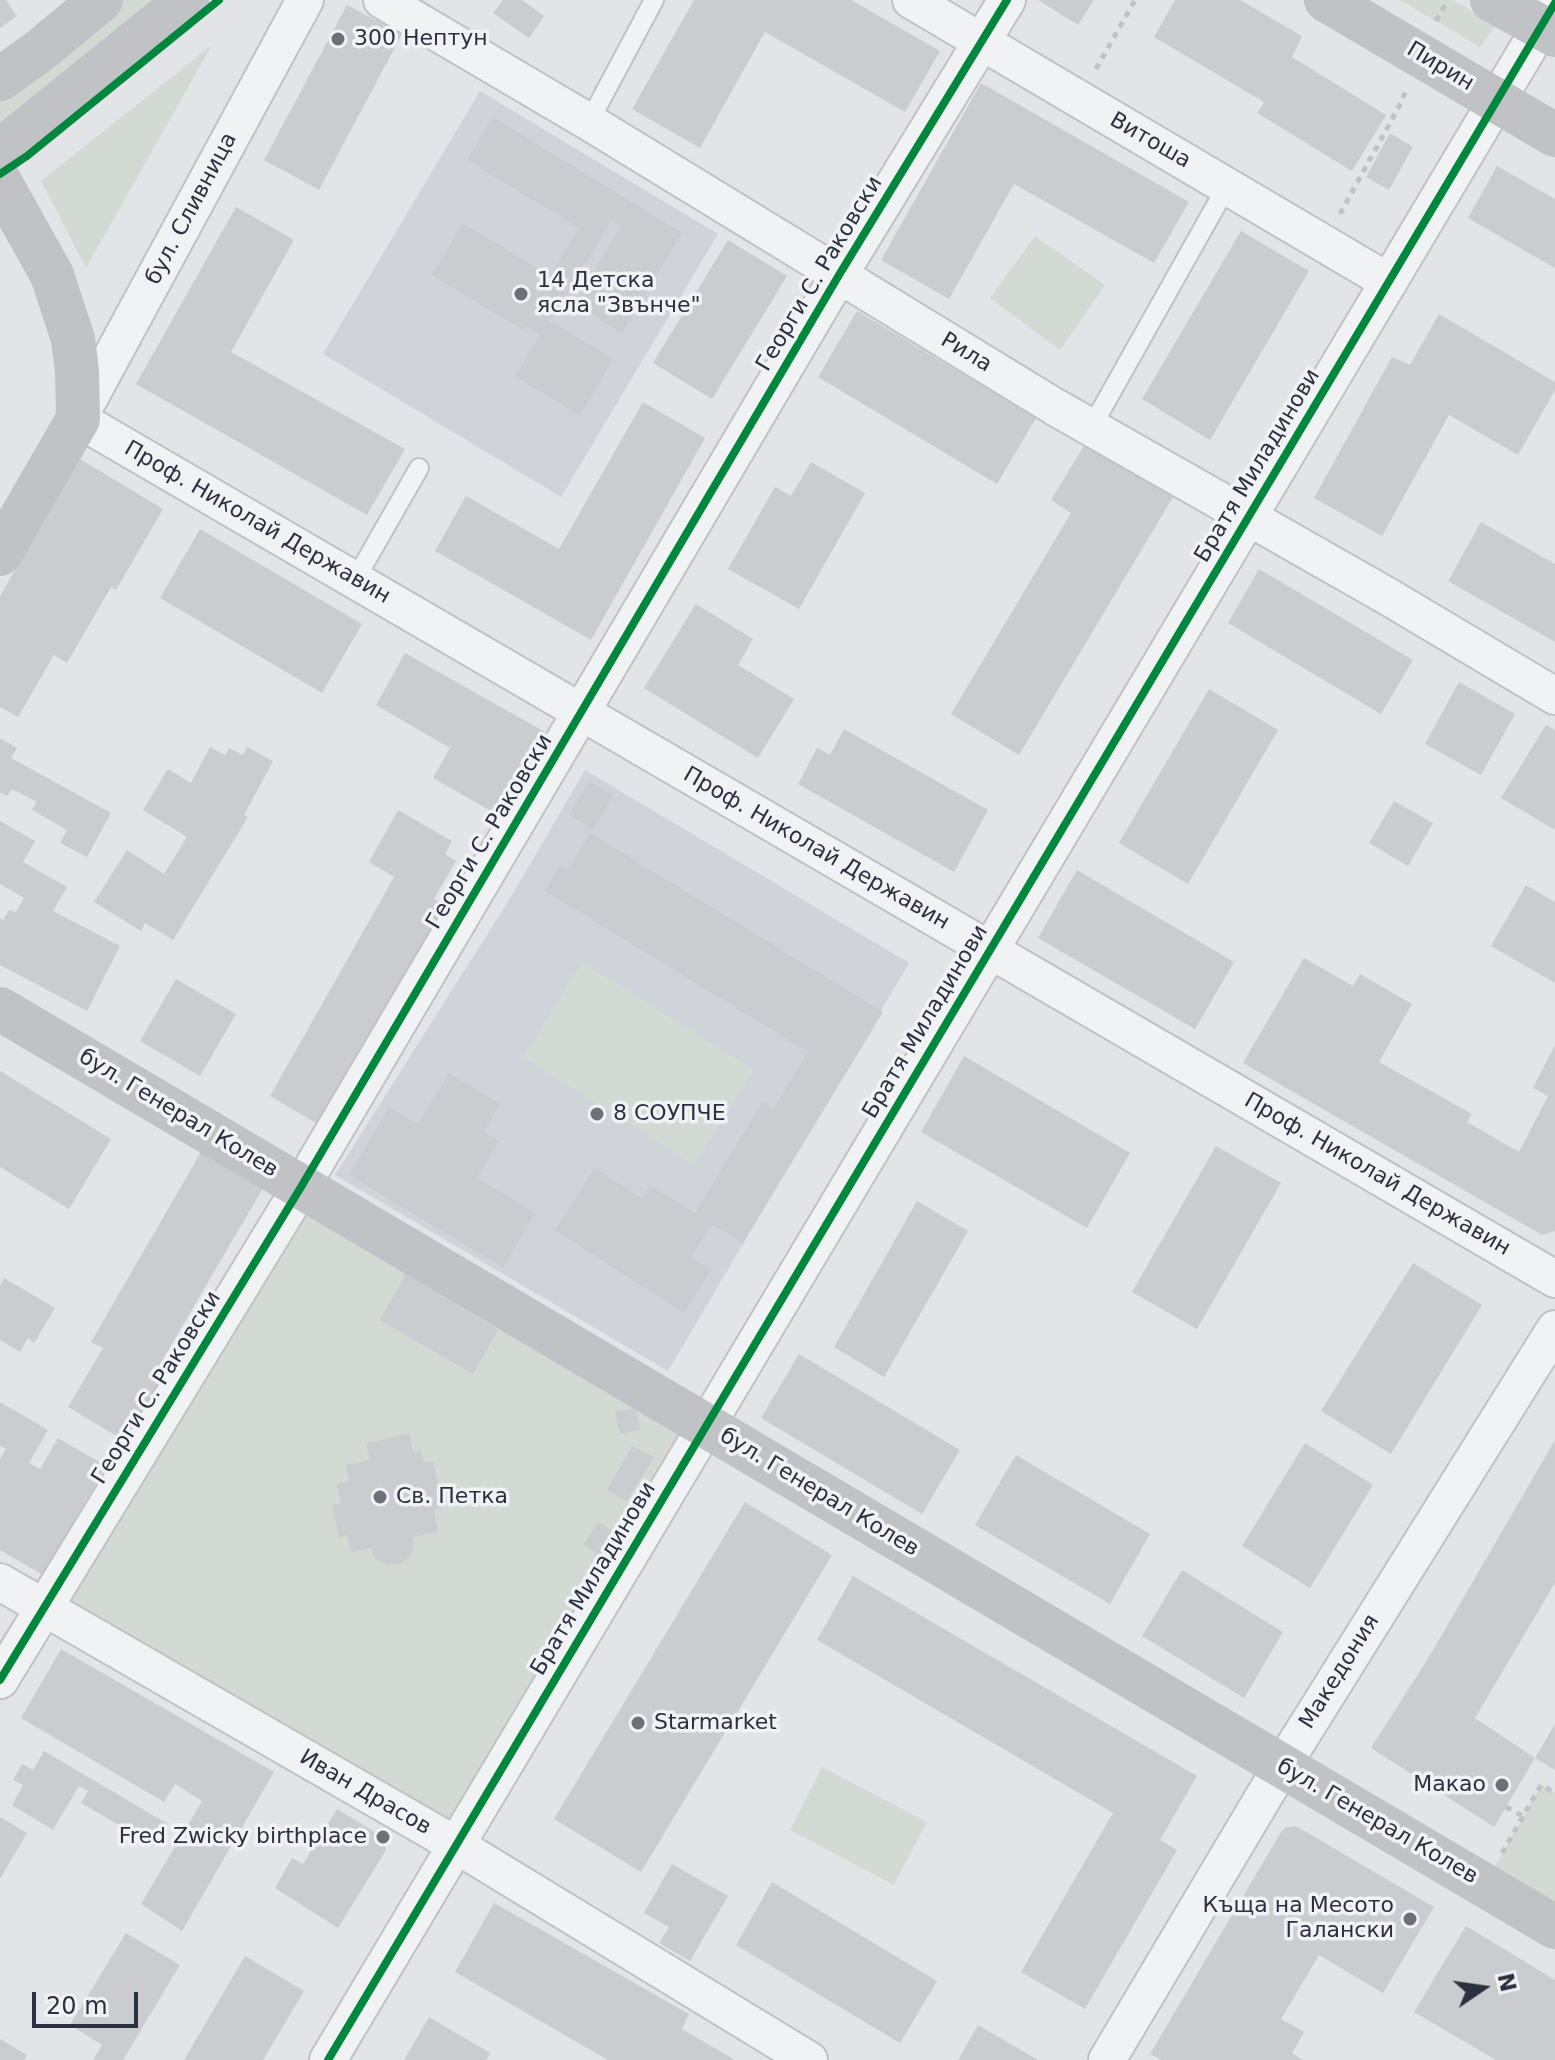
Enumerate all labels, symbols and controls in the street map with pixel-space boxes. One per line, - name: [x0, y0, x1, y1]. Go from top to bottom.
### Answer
- place label: 300 Нептун: [354, 26, 488, 52]
- marker: 300 Нептун: [329, 30, 347, 48]
- street label: Пирин: [1402, 37, 1478, 97]
- street label: Витоша: [1105, 107, 1195, 175]
- street label: бул. Сливница: [141, 128, 243, 290]
- street label: Георги С. Раковски: [751, 172, 889, 376]
- place label: 14 Детска ясла "Звънче": [537, 268, 701, 320]
- marker: 14 Детска ясла "Звънче": [512, 285, 530, 303]
- street label: Рила: [936, 327, 996, 379]
- street label: Братя Миладинови: [1190, 364, 1326, 568]
- street label: Проф. Николай Державин: [119, 436, 395, 610]
- street label: Георги С. Раковски: [421, 730, 559, 934]
- street label: Проф. Николай Державин: [678, 762, 954, 936]
- street label: Братя Миладинови: [858, 920, 994, 1124]
- street label: бул. Генерал Колев: [74, 1044, 282, 1184]
- street label: Проф. Николай Державин: [1239, 1088, 1515, 1262]
- place label: 8 СОУПЧЕ: [613, 1101, 726, 1127]
- marker: 8 СОУПЧЕ: [588, 1105, 606, 1123]
- street label: Георги С. Раковски: [87, 1287, 227, 1489]
- street label: бул. Генерал Колев: [715, 1423, 923, 1563]
- street label: Братя Миладинови: [526, 1477, 662, 1681]
- place label: Св. Петка: [396, 1484, 508, 1510]
- marker: Св. Петка: [371, 1488, 389, 1506]
- street label: Македония: [1294, 1610, 1386, 1734]
- place label: Starmarket: [654, 1710, 777, 1736]
- marker: Starmarket: [629, 1714, 647, 1732]
- street label: Иван Драсов: [295, 1745, 435, 1841]
- street label: бул. Генерал Колев: [1272, 1754, 1482, 1890]
- place label: Макао: [1413, 1772, 1486, 1798]
- marker: Макао: [1493, 1776, 1511, 1794]
- place label: Fred Zwicky birthplace: [119, 1824, 367, 1850]
- marker: Fred Zwicky birthplace: [374, 1828, 392, 1846]
- place label: Къща на Месото Галански: [1202, 1893, 1394, 1944]
- marker: Къща на Месото Галански: [1401, 1910, 1419, 1928]
- north arrow: [1443, 1948, 1523, 2028]
- text: N: [1493, 1971, 1521, 1994]
- scale bar: [36, 1976, 142, 2026]
- text: 20 m: [46, 1992, 108, 2020]

